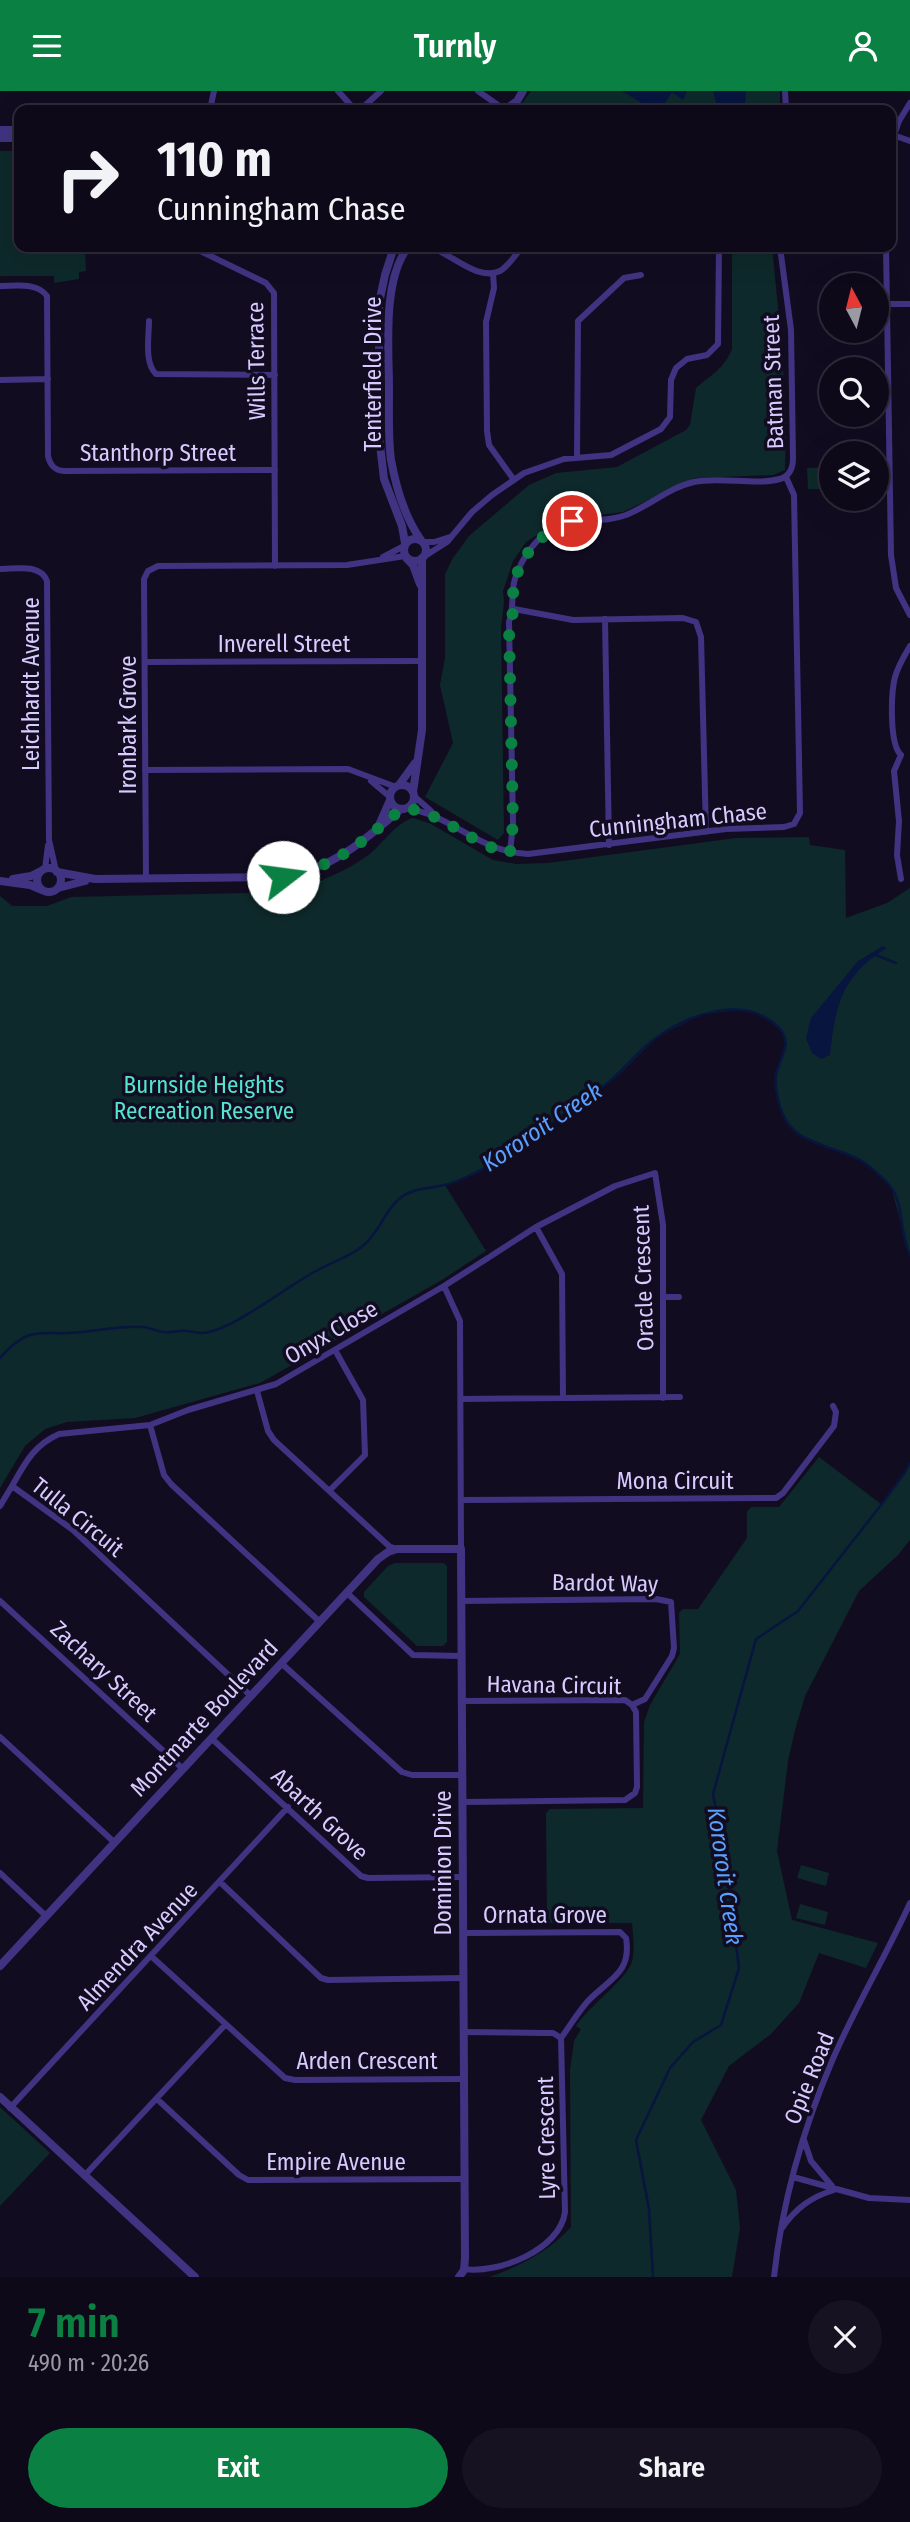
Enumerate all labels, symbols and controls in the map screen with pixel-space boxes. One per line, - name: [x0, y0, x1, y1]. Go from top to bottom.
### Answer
- icon: menu: [28, 27, 66, 65]
- text: Turnly: [414, 27, 496, 65]
- icon: person: [844, 27, 882, 65]
- text: 110 m: [157, 130, 272, 189]
- icon: right: [42, 133, 133, 224]
- text: Cunningham Chase: [157, 190, 406, 228]
- north arrow: [819, 273, 889, 343]
- map controls: [819, 273, 889, 511]
- street label: Tenterfield Drive: [359, 296, 387, 452]
- street label: Wills Terrace: [241, 301, 271, 421]
- street label: Batman Street: [757, 314, 789, 450]
- button: search: [819, 357, 889, 427]
- street label: Stanthorp Street: [80, 439, 237, 467]
- button: layers: [819, 441, 889, 511]
- pin: [542, 491, 602, 551]
- icon: arrive: [553, 502, 591, 540]
- street label: Leichhardt Avenue: [17, 597, 45, 771]
- street label: Inverell Street: [218, 630, 351, 658]
- street label: Ironbark Grove: [114, 655, 142, 795]
- street label: Cunningham Chase: [588, 797, 768, 843]
- position arrow: [246, 840, 320, 914]
- park label: Burnside Heights Recreation Reserve: [114, 1071, 294, 1125]
- water label: Kororoit Creek: [477, 1077, 607, 1177]
- street label: Oracle Crescent: [626, 1204, 660, 1351]
- street label: Onyx Close: [279, 1294, 383, 1370]
- street label: Mona Circuit: [616, 1467, 734, 1495]
- street label: Tulla Circuit: [26, 1471, 130, 1563]
- street label: Bardot Way: [552, 1568, 659, 1598]
- street label: Zachary Street: [45, 1615, 163, 1728]
- street label: Montmarte Boulevard: [124, 1634, 284, 1802]
- street label: Havana Circuit: [486, 1670, 622, 1700]
- street label: Abarth Grove: [266, 1762, 374, 1866]
- street label: Dominion Drive: [429, 1790, 457, 1936]
- water label: Kororoit Creek: [701, 1805, 749, 1947]
- street label: Almendra Avenue: [71, 1876, 203, 2016]
- street label: Ornata Grove: [483, 1901, 607, 1929]
- street label: Opie Road: [778, 2028, 840, 2128]
- street label: Arden Crescent: [296, 2047, 438, 2075]
- street label: Lyre Crescent: [531, 2076, 561, 2200]
- street label: Empire Avenue: [266, 2148, 406, 2176]
- text: 7 min: [28, 2298, 120, 2348]
- button: close: [808, 2300, 882, 2374]
- text: 490 m · 20:26: [28, 2349, 149, 2377]
- button: Exit: [28, 2428, 448, 2508]
- button: Share: [462, 2428, 882, 2508]

